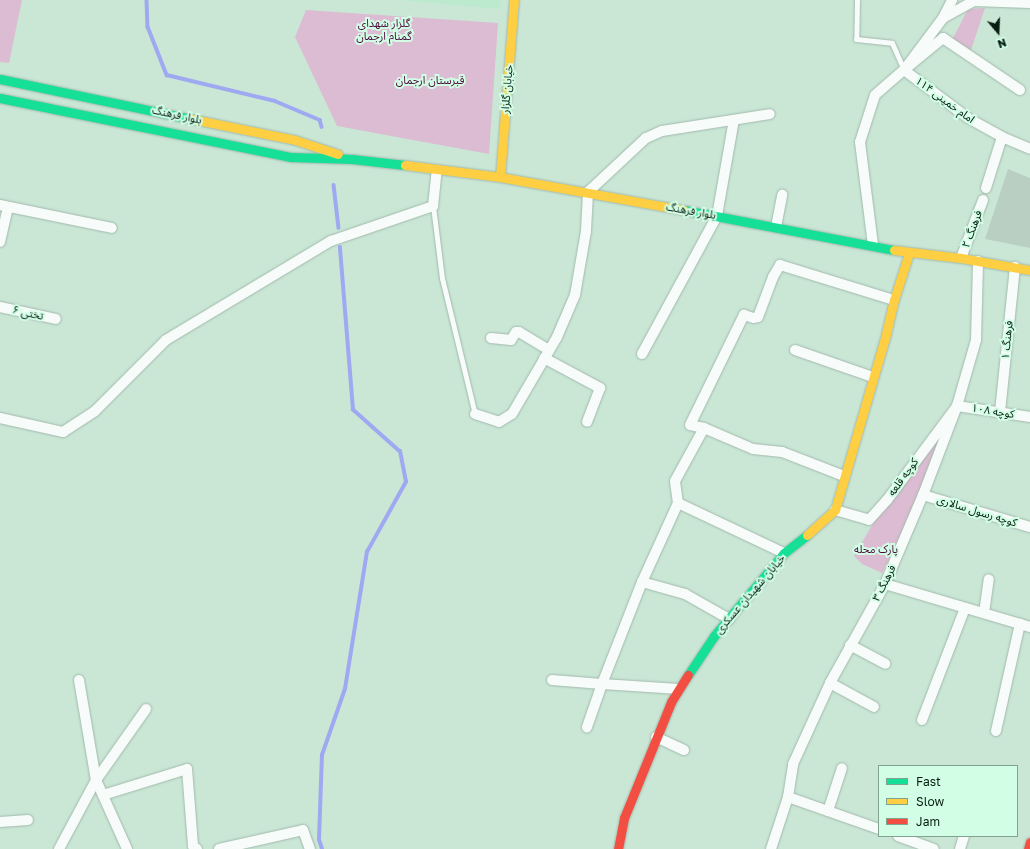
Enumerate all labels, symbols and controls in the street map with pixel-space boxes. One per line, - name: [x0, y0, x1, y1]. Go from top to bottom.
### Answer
- north arrow: [978, 12, 1018, 52]
- park label: گلزار شهدای گمنام ارجمان: [356, 17, 412, 43]
- text: N: [996, 36, 1008, 51]
- street label: خیابان گلزار: [498, 64, 516, 114]
- park label: قبرستان ارجمان: [396, 73, 464, 87]
- street label: امام خمینی ۱۱۴: [913, 74, 977, 126]
- street label: بلوار فرهنگ: [151, 103, 203, 127]
- street label: بلوار فرهنگ: [665, 200, 717, 222]
- street label: فرهنگ ۲: [959, 209, 985, 249]
- street label: تختی ۶: [11, 303, 45, 323]
- street label: فرهنگ ۱: [998, 320, 1016, 360]
- street label: کوچه ۱۰۸: [971, 401, 1015, 421]
- street label: کوچه قلعه: [885, 455, 921, 499]
- street label: کوچه رسول سالاری: [935, 493, 1019, 529]
- park label: پارک محله: [854, 542, 898, 556]
- street label: خیابان شهیدان عسکری: [712, 552, 788, 636]
- street label: فرهنگ ۳: [869, 563, 899, 603]
- legend: [878, 765, 1018, 837]
- text: Fast: [916, 774, 941, 789]
- text: Slow: [916, 794, 944, 809]
- text: Jam: [916, 814, 940, 829]

